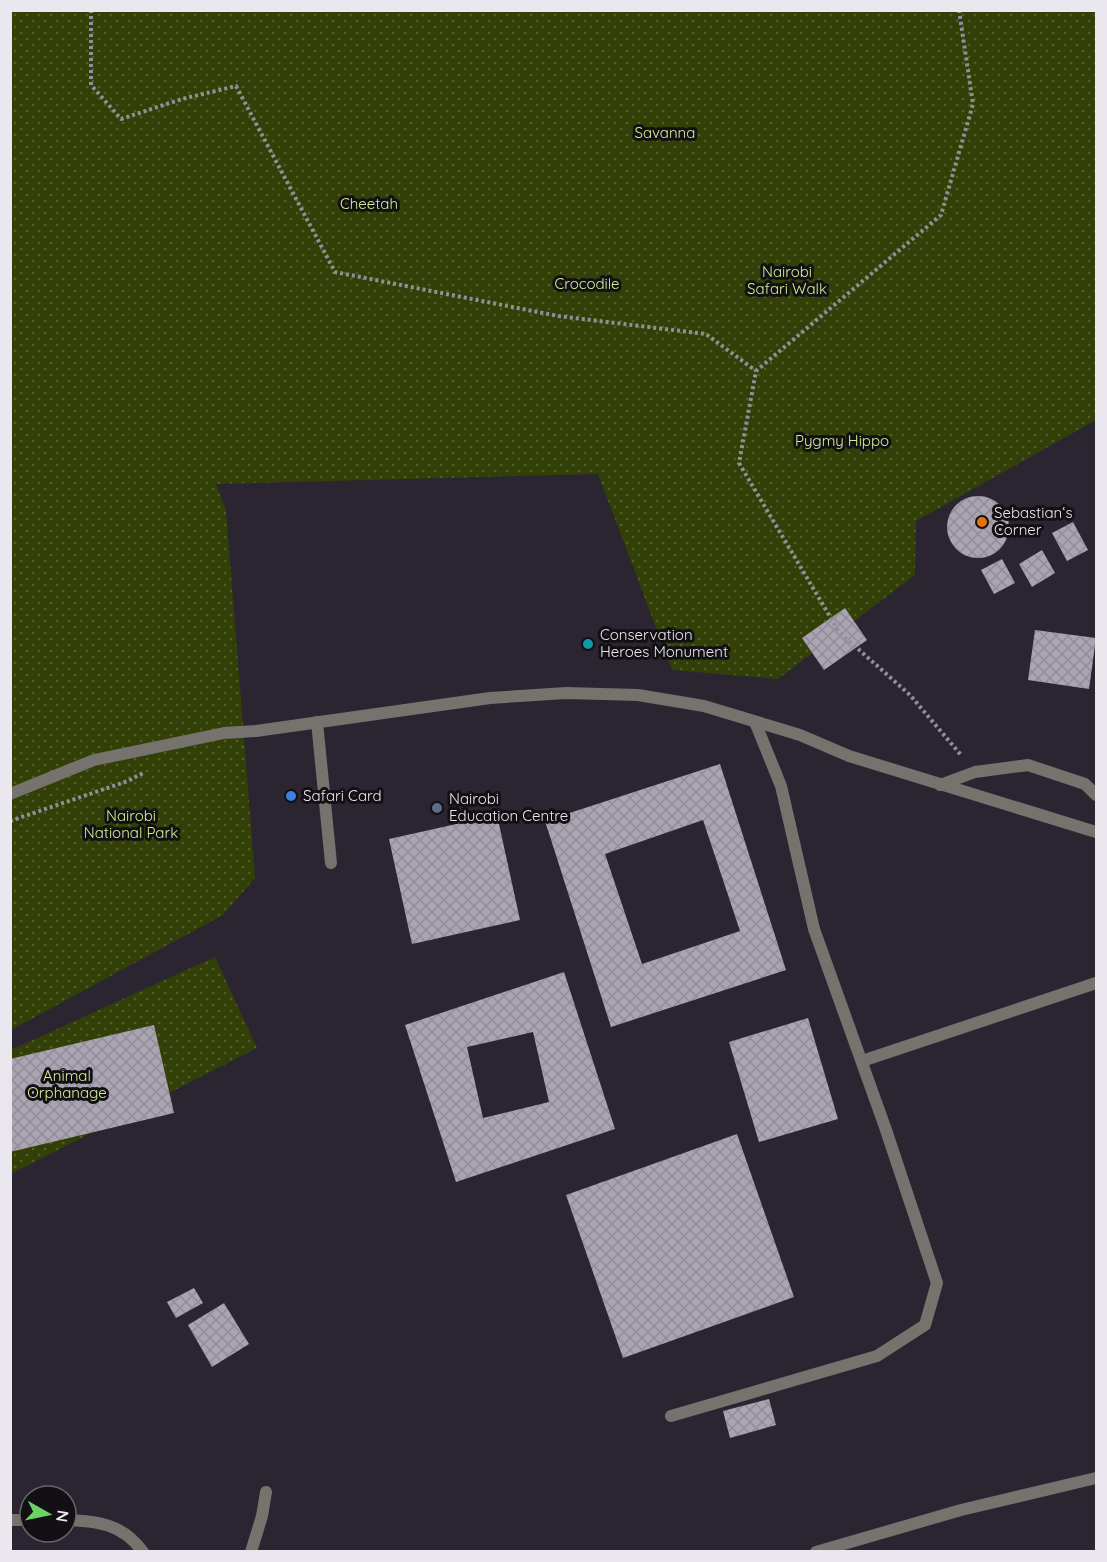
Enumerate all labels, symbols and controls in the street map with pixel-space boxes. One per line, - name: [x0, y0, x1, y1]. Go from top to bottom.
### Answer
- park label: Savanna: [635, 123, 695, 142]
- park label: Cheetah: [340, 194, 398, 213]
- park label: Nairobi Safari Walk: [747, 262, 827, 298]
- park label: Crocodile: [554, 274, 620, 293]
- park label: Pygmy Hippo: [795, 431, 889, 450]
- place label: Sebastian‘s Corner: [994, 503, 1072, 539]
- marker: Sebastian‘s Corner: [975, 515, 989, 529]
- place label: Conservation Heroes Monument: [600, 625, 728, 661]
- marker: Conservation Heroes Monument: [581, 637, 595, 651]
- place label: Safari Card: [303, 786, 382, 805]
- marker: Safari Card: [284, 789, 298, 803]
- place label: Nairobi Education Centre: [449, 789, 568, 825]
- marker: Nairobi Education Centre: [430, 801, 444, 815]
- park label: Nairobi National Park: [84, 806, 178, 842]
- park label: Animal Orphanage: [27, 1066, 107, 1102]
- north arrow: [18, 1484, 78, 1544]
- text: N: [52, 1509, 74, 1524]

